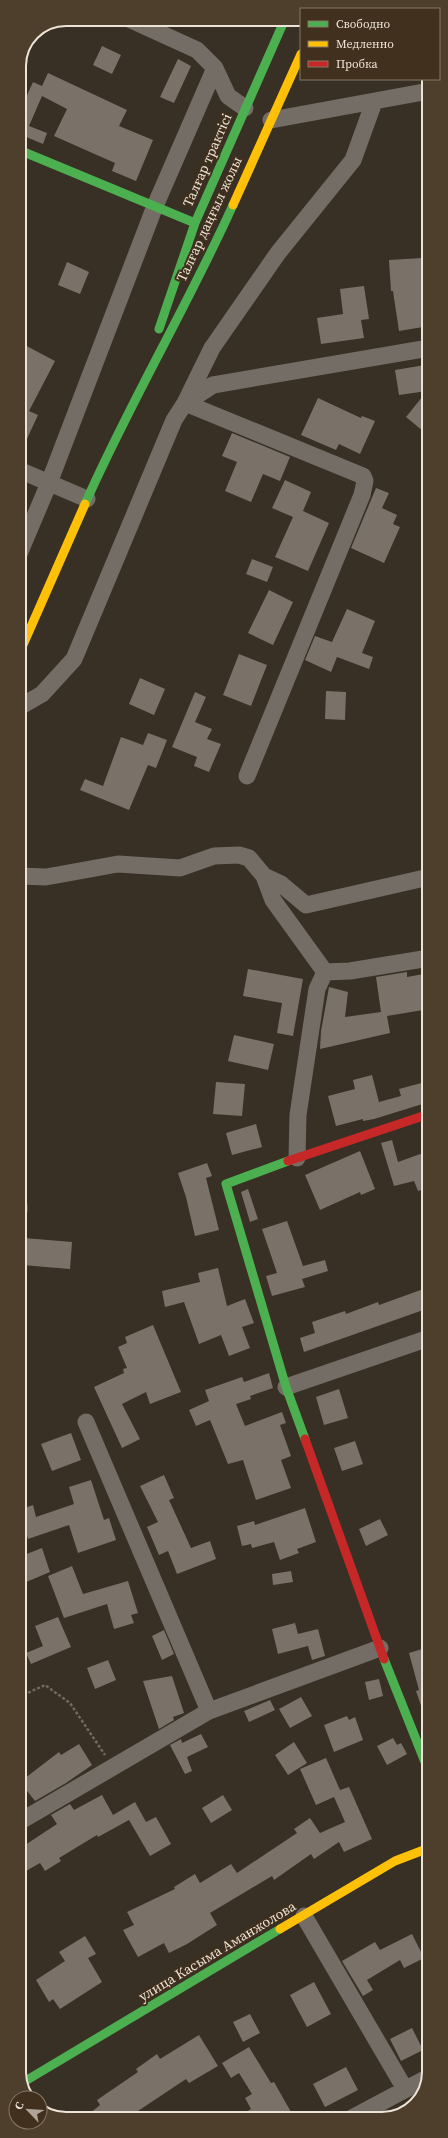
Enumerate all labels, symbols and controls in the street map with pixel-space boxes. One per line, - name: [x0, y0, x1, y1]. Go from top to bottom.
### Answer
- legend: [300, 8, 440, 80]
- text: Свободно: [336, 16, 391, 32]
- text: Медленно: [336, 36, 394, 52]
- text: Пробка: [336, 56, 379, 72]
- street label: Талғар трактісі: [177, 110, 237, 210]
- street label: Талғар даңғыл жолы: [171, 153, 247, 285]
- street label: улица Касыма Аманжолова: [135, 1896, 300, 2006]
- north arrow: [8, 2090, 48, 2130]
- text: С: [11, 2100, 28, 2112]

